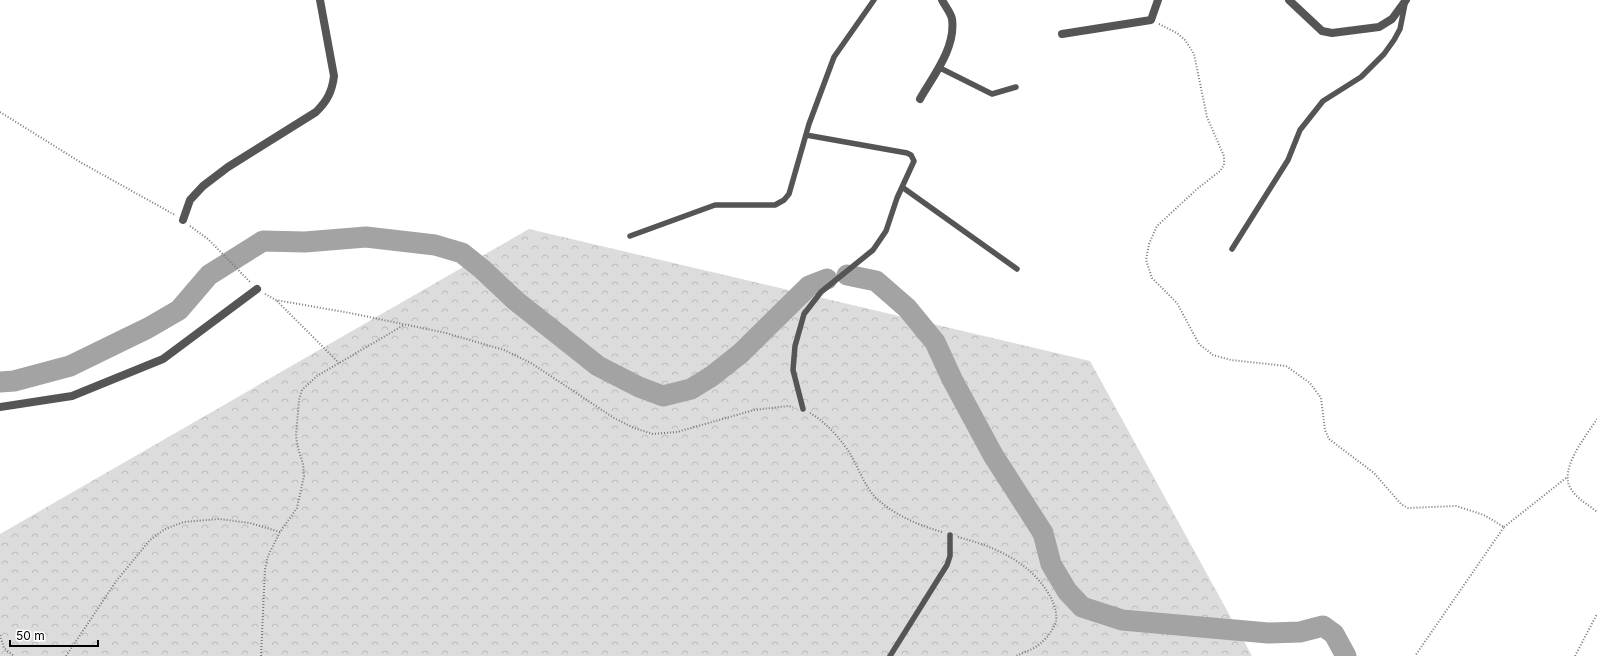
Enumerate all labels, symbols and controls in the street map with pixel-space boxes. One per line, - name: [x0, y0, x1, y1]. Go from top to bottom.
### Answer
- scale bar: [10, 622, 98, 648]
- text: 50 m: [16, 628, 45, 643]

